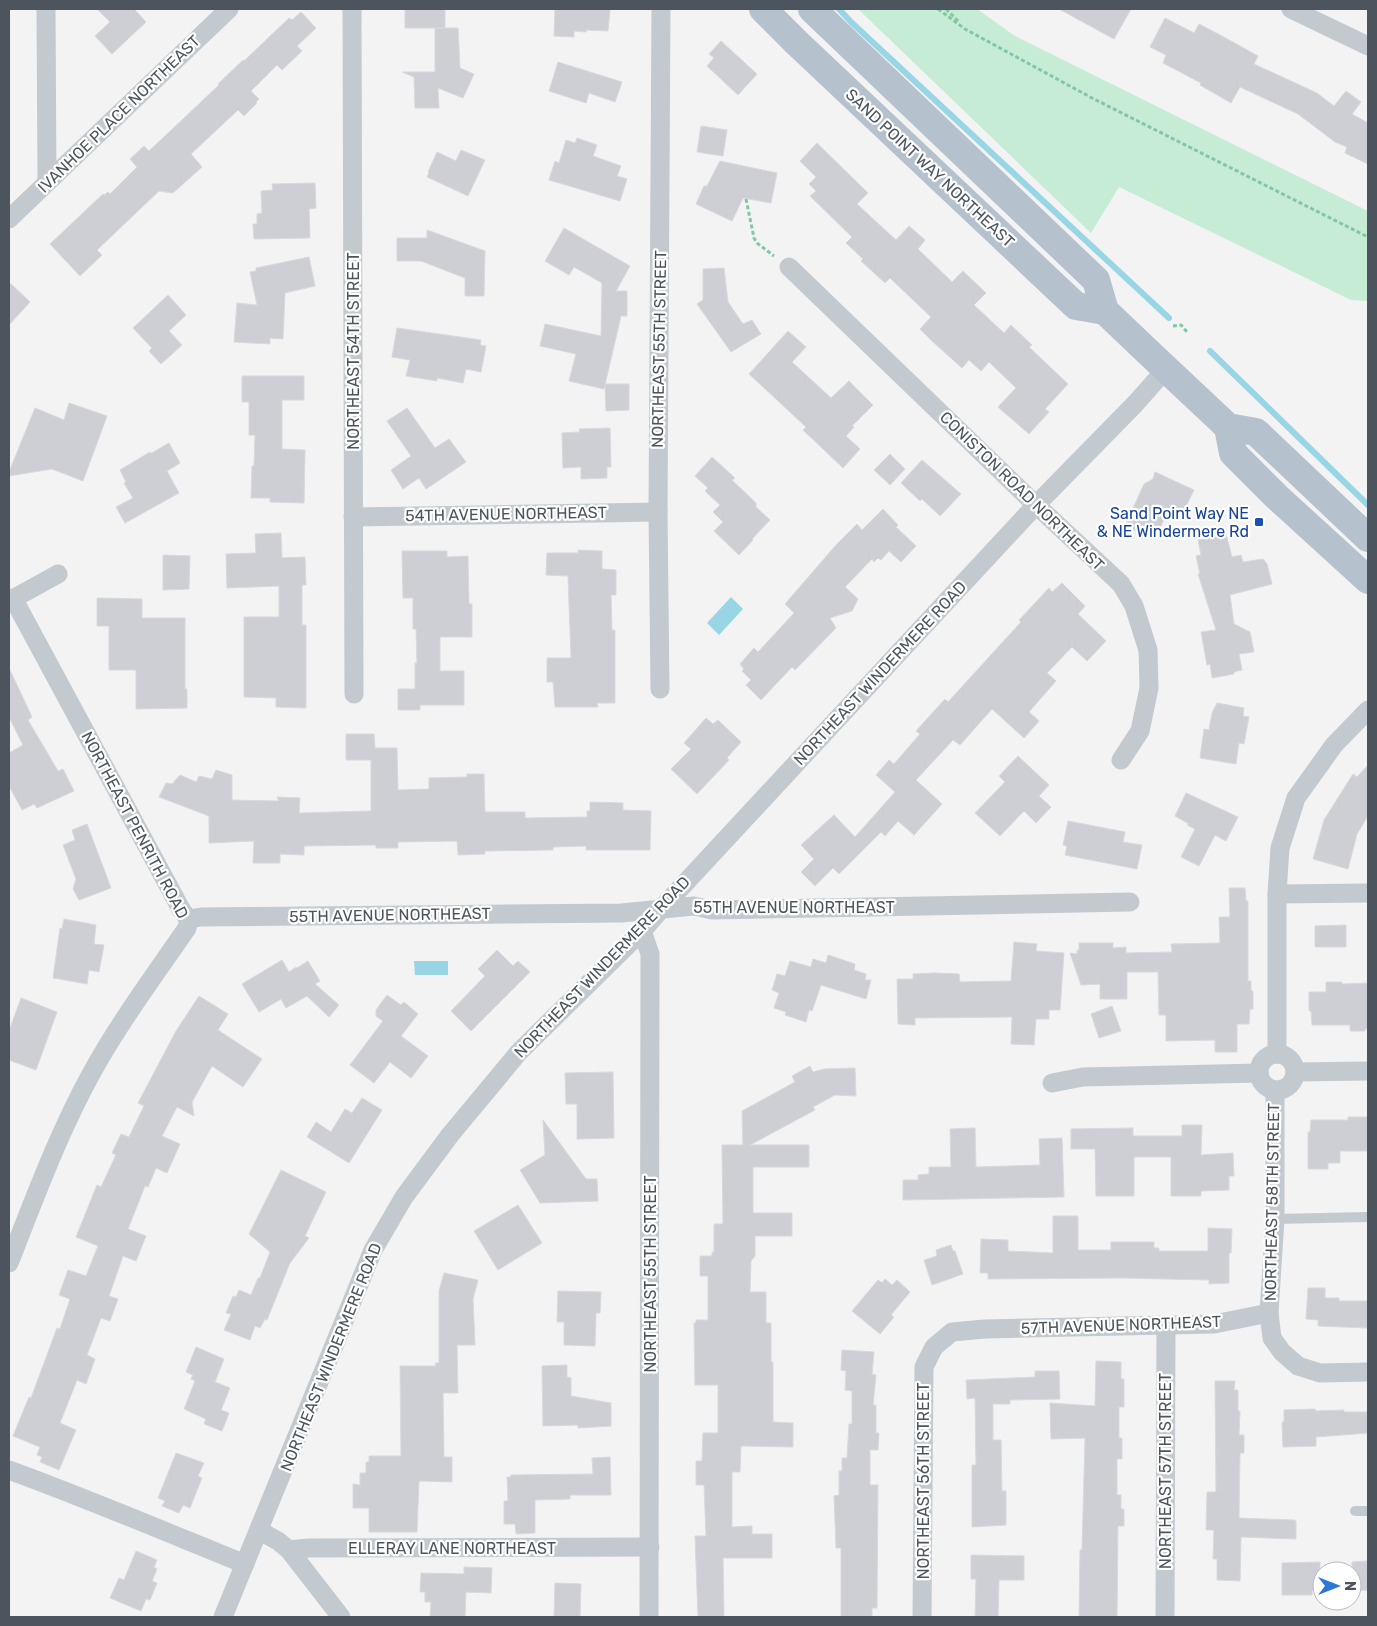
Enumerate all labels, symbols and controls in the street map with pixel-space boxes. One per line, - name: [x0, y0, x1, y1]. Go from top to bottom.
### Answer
- street label: IVANHOE PLACE NORTHEAST: [34, 31, 204, 197]
- street label: SAND POINT WAY NORTHEAST: [842, 85, 1018, 251]
- street label: NORTHEAST 55TH STREET: [648, 250, 670, 448]
- street label: NORTHEAST 54TH STREET: [344, 252, 363, 450]
- street label: CONISTON ROAD NORTHEAST: [936, 407, 1108, 575]
- street label: 54TH AVENUE NORTHEAST: [405, 503, 607, 525]
- place label: Sand Point Way NE & NE Windermere Rd: [1097, 504, 1249, 541]
- marker: Sand Point Way NE & NE Windermere Rd: [1253, 516, 1265, 528]
- street label: NORTHEAST WINDERMERE ROAD: [790, 577, 970, 769]
- street label: NORTHEAST PENRITH ROAD: [77, 728, 193, 922]
- street label: NORTHEAST WINDERMERE ROAD: [510, 872, 694, 1062]
- street label: 55TH AVENUE NORTHEAST: [693, 898, 895, 917]
- street label: 55TH AVENUE NORTHEAST: [289, 904, 491, 926]
- street label: NORTHEAST 58TH STREET: [1261, 1103, 1283, 1301]
- street label: NORTHEAST 55TH STREET: [641, 1175, 660, 1373]
- street label: NORTHEAST WINDERMERE ROAD: [276, 1240, 386, 1474]
- street label: 57TH AVENUE NORTHEAST: [1021, 1312, 1221, 1338]
- street label: NORTHEAST 57TH STREET: [1156, 1373, 1175, 1569]
- street label: NORTHEAST 56TH STREET: [914, 1382, 933, 1580]
- street label: ELLERAY LANE NORTHEAST: [348, 1539, 556, 1558]
- north arrow: [1312, 1561, 1362, 1611]
- text: N: [1341, 1581, 1358, 1591]

